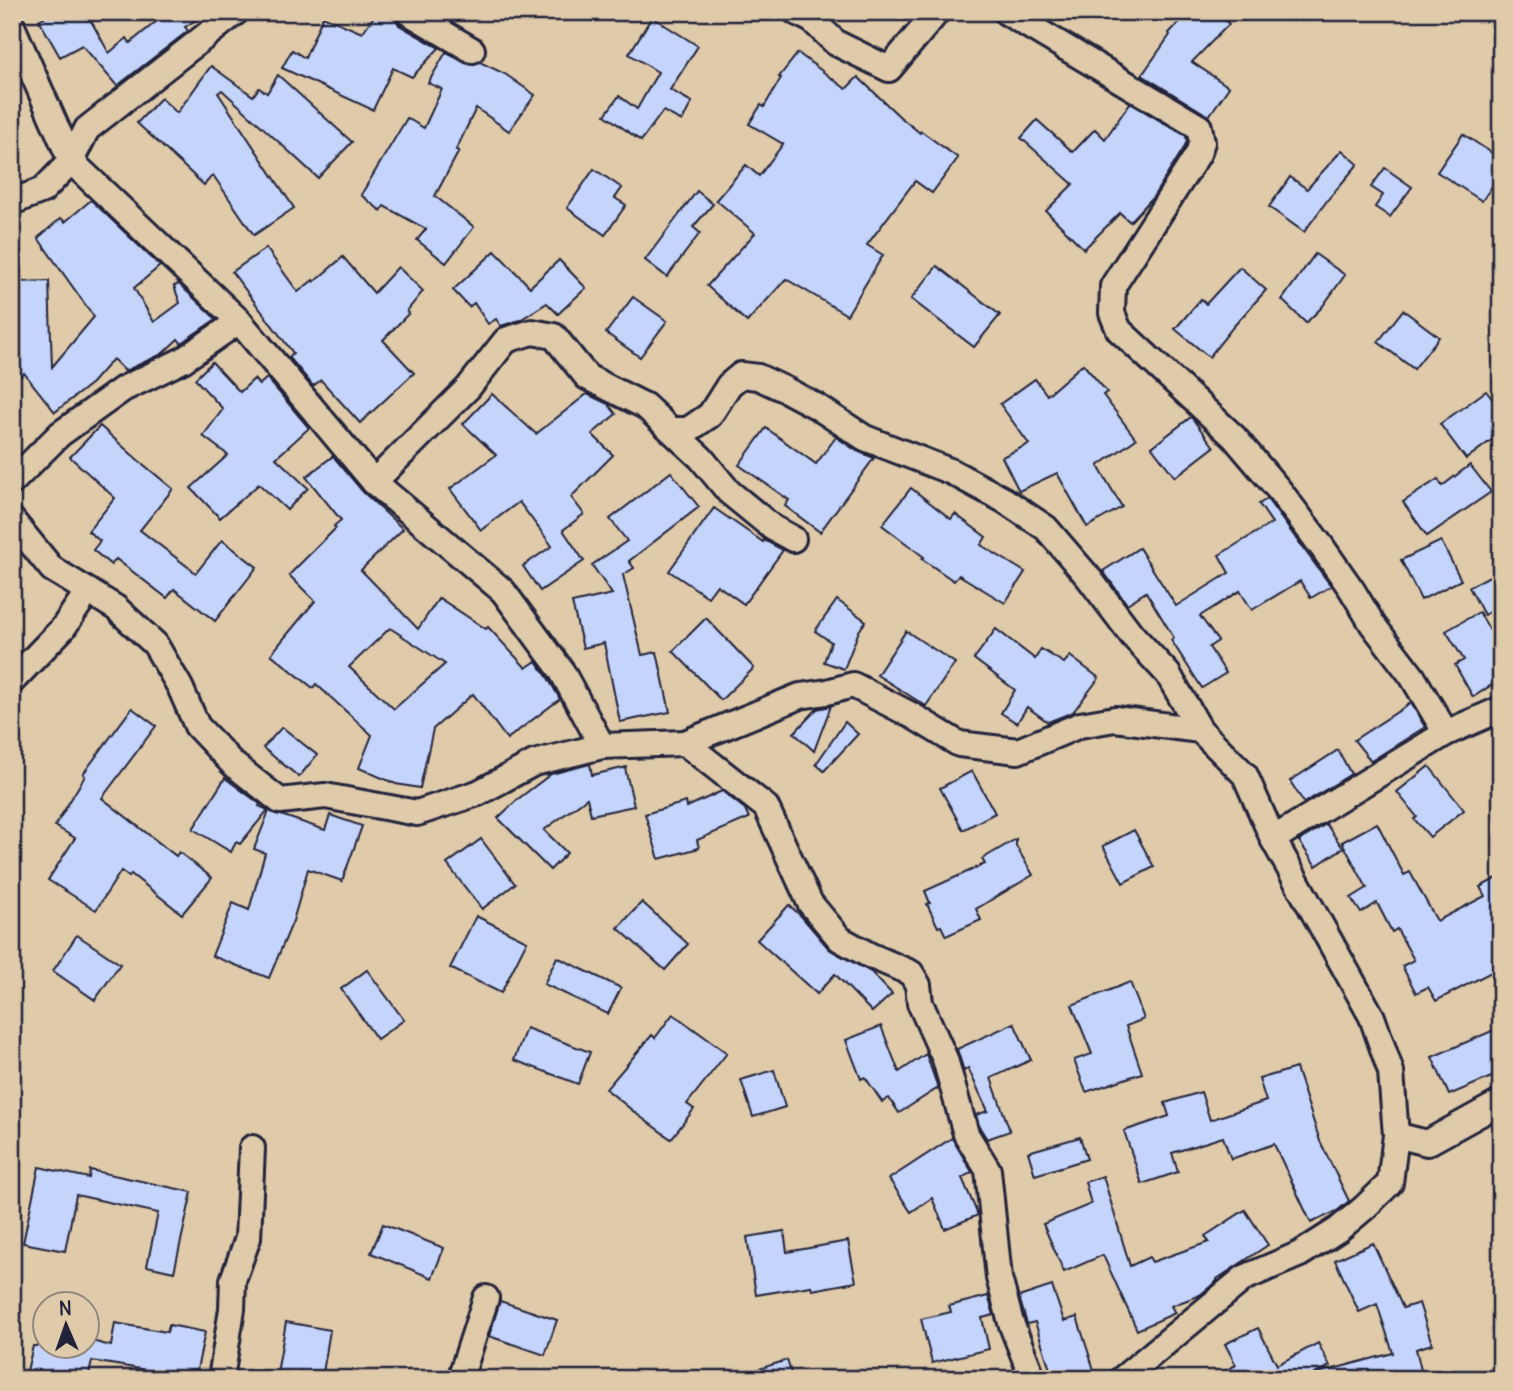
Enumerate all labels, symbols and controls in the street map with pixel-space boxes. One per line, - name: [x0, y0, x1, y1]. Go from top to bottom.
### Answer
- north arrow: [32, 1290, 102, 1360]
- text: N: [58, 1296, 72, 1320]

